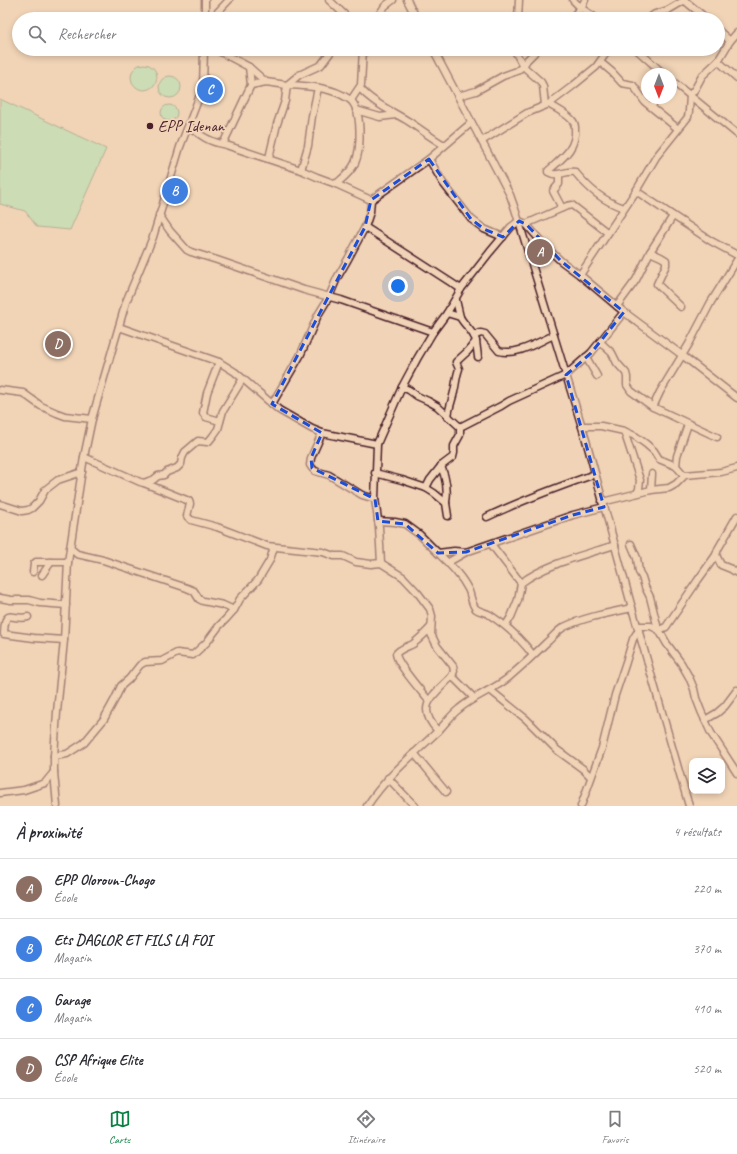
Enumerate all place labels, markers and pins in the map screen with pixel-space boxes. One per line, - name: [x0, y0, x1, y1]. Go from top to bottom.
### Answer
- pin: C: [197, 75, 223, 105]
- place label: EPP Idenan: [158, 116, 225, 136]
- marker: EPP Idenan: [145, 121, 155, 131]
- pin: B: [162, 176, 188, 206]
- pin: A: [527, 237, 553, 267]
- pin: D: [45, 329, 71, 359]

